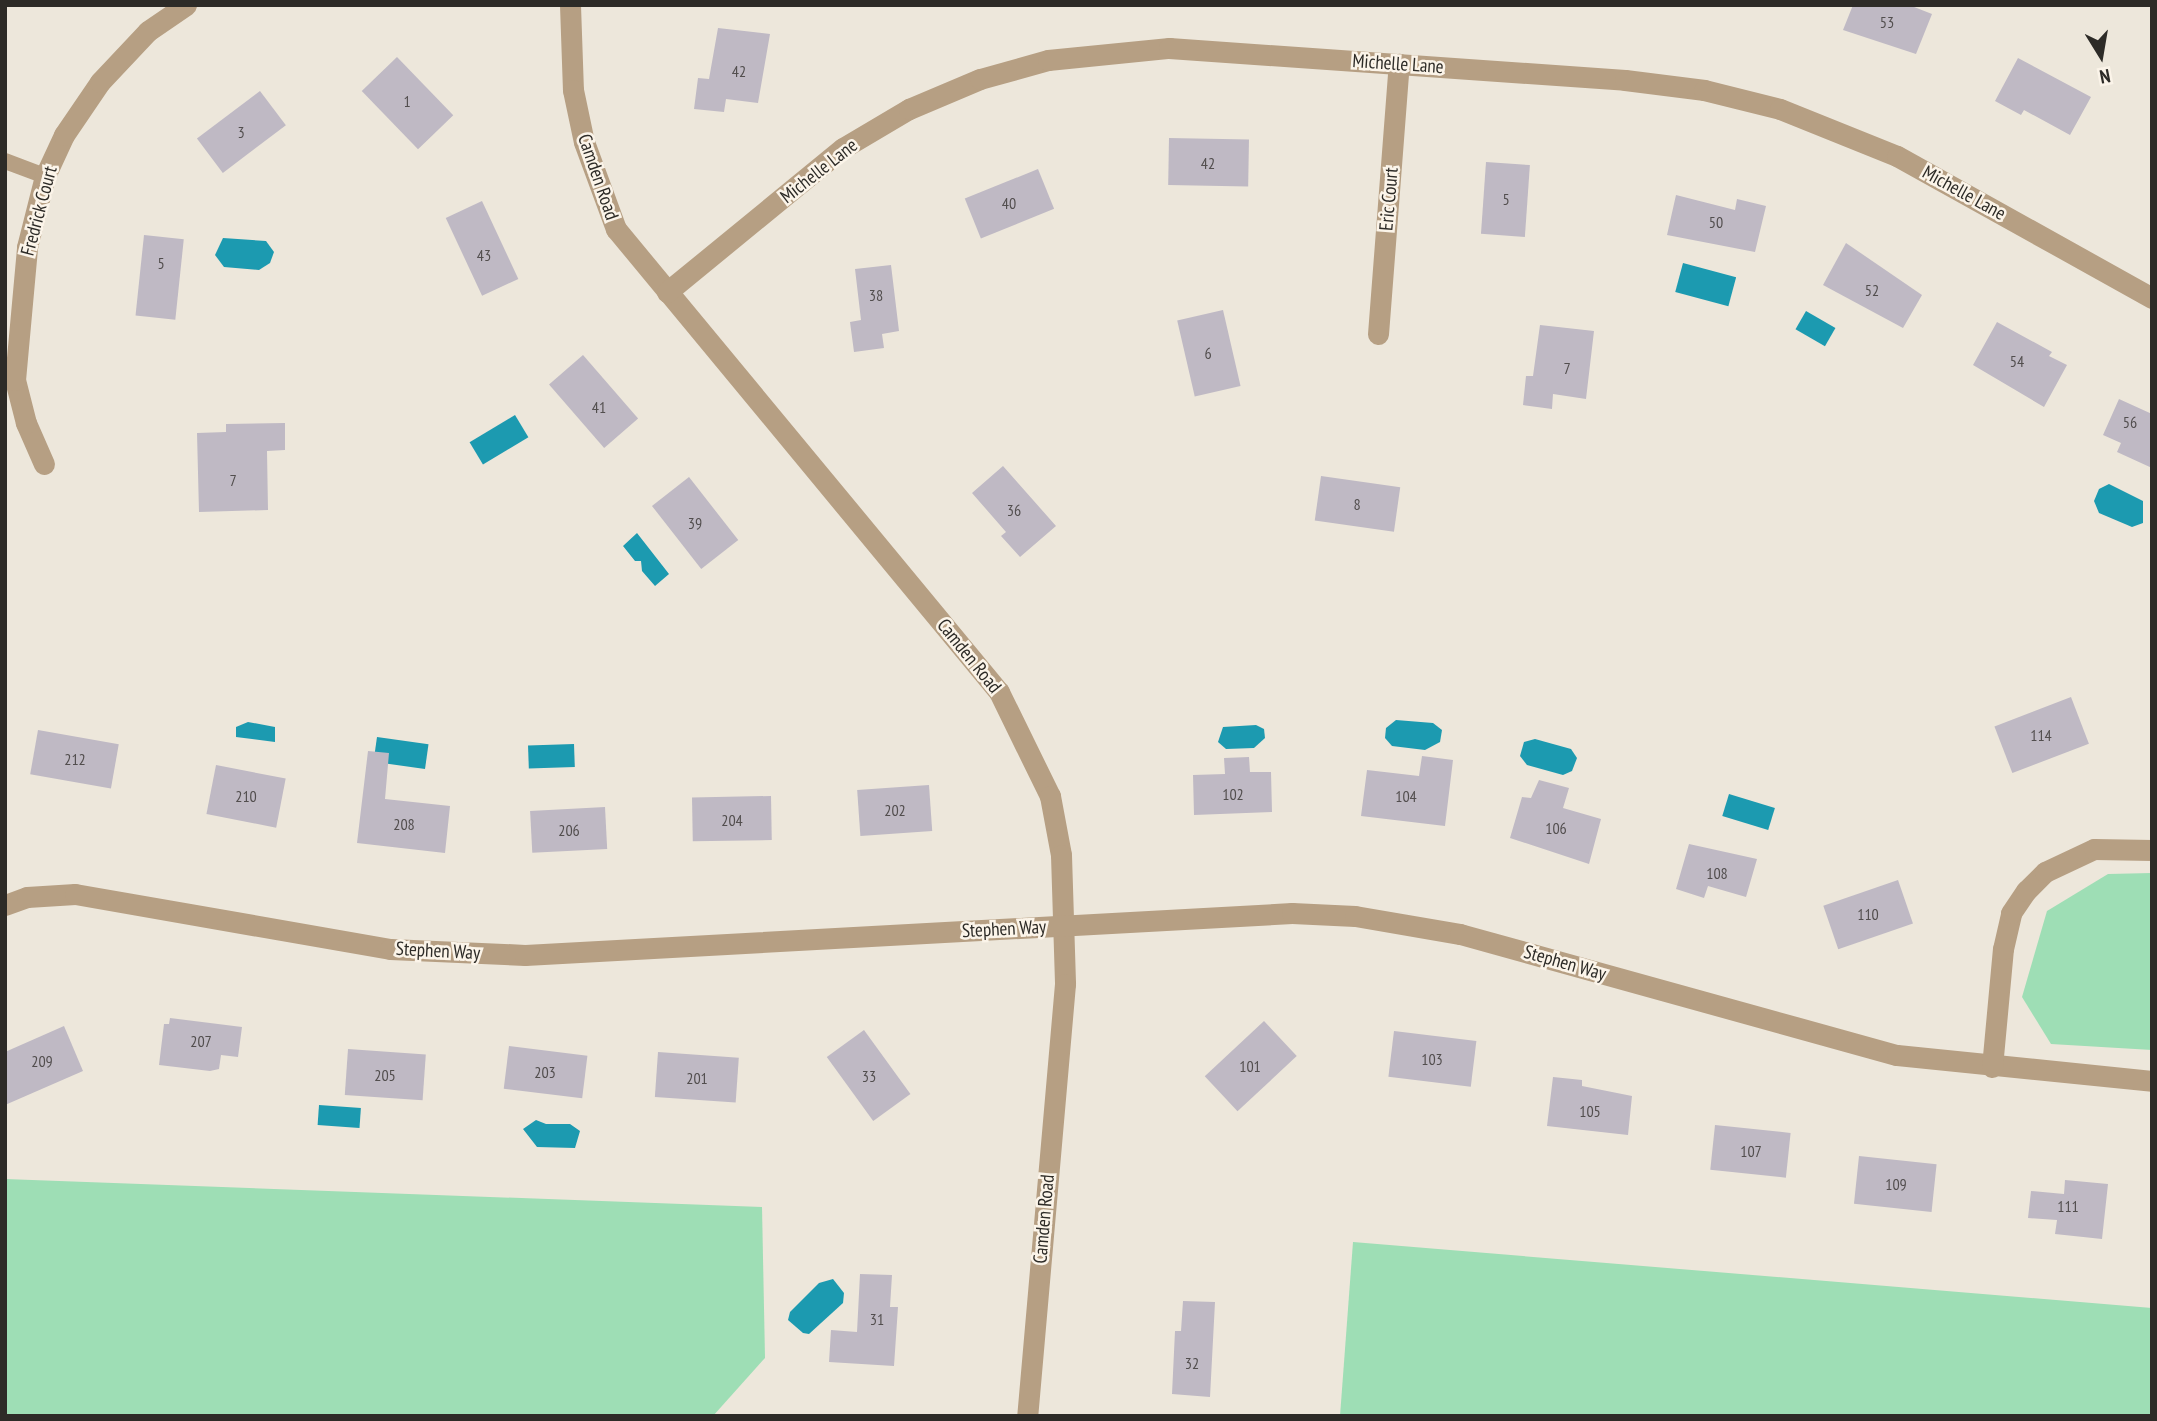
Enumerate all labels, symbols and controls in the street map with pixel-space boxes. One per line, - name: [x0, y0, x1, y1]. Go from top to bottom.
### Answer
- house number: 53: [1880, 12, 1894, 32]
- north arrow: [2066, 21, 2136, 91]
- street label: Michelle Lane: [1352, 49, 1444, 79]
- house number: 42: [732, 61, 746, 81]
- text: N: [2098, 64, 2112, 89]
- house number: 1: [403, 91, 411, 111]
- house number: 3: [237, 122, 245, 142]
- street label: Camden Road: [573, 131, 623, 223]
- street label: Michelle Lane: [776, 134, 862, 208]
- house number: 42: [1201, 153, 1215, 173]
- street label: Michelle Lane: [1919, 161, 2009, 225]
- street label: Fredrick Court: [16, 164, 62, 258]
- street label: Eric Court: [1375, 166, 1403, 232]
- house number: 5: [1502, 189, 1510, 209]
- house number: 40: [1002, 193, 1016, 213]
- house number: 50: [1709, 212, 1723, 232]
- house number: 43: [477, 245, 491, 265]
- house number: 5: [157, 253, 165, 273]
- house number: 52: [1865, 280, 1879, 300]
- house number: 38: [869, 285, 883, 305]
- house number: 6: [1204, 343, 1212, 363]
- house number: 54: [2010, 351, 2024, 371]
- house number: 7: [1563, 358, 1571, 378]
- house number: 41: [592, 397, 606, 417]
- house number: 56: [2123, 412, 2137, 432]
- house number: 7: [229, 470, 237, 490]
- house number: 8: [1353, 494, 1361, 514]
- house number: 36: [1007, 500, 1021, 520]
- house number: 39: [688, 513, 702, 533]
- street label: Camden Road: [932, 614, 1006, 698]
- house number: 114: [2030, 725, 2052, 745]
- house number: 212: [64, 749, 86, 769]
- house number: 102: [1222, 784, 1244, 804]
- house number: 210: [235, 786, 257, 806]
- house number: 104: [1395, 786, 1417, 806]
- house number: 202: [884, 800, 906, 820]
- house number: 204: [721, 810, 743, 830]
- house number: 208: [393, 814, 415, 834]
- house number: 106: [1545, 818, 1567, 838]
- house number: 206: [558, 820, 580, 840]
- house number: 108: [1706, 863, 1728, 883]
- house number: 110: [1857, 904, 1879, 924]
- street label: Stephen Way: [961, 915, 1047, 943]
- street label: Stephen Way: [395, 937, 481, 965]
- street label: Stephen Way: [1521, 940, 1609, 986]
- house number: 207: [190, 1031, 212, 1051]
- house number: 103: [1421, 1049, 1443, 1069]
- house number: 209: [31, 1051, 53, 1071]
- house number: 101: [1239, 1056, 1261, 1076]
- house number: 203: [534, 1062, 556, 1082]
- house number: 205: [374, 1065, 396, 1085]
- house number: 33: [862, 1066, 876, 1086]
- house number: 201: [686, 1068, 708, 1088]
- house number: 105: [1579, 1101, 1601, 1121]
- house number: 107: [1740, 1141, 1762, 1161]
- street label: Camden Road: [1029, 1174, 1059, 1264]
- house number: 109: [1885, 1174, 1907, 1194]
- house number: 111: [2057, 1196, 2079, 1216]
- house number: 31: [870, 1309, 884, 1329]
- house number: 32: [1185, 1353, 1199, 1373]

